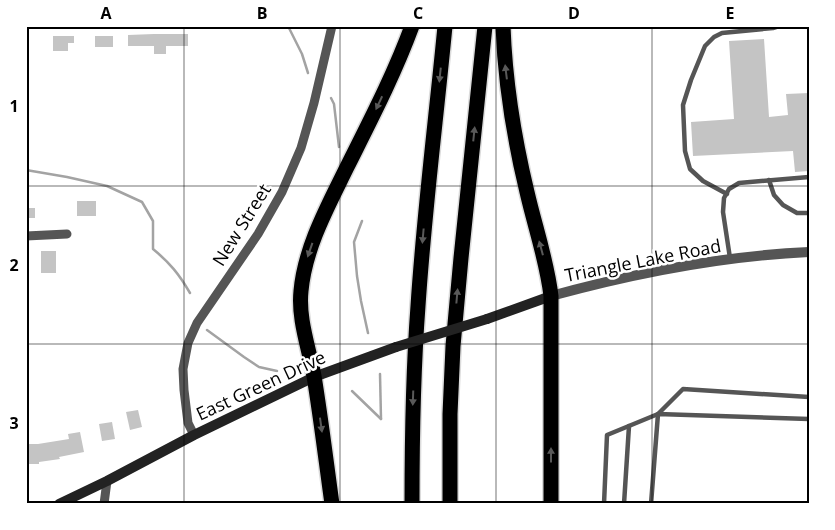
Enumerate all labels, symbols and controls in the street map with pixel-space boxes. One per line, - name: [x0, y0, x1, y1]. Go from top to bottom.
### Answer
- text: A: [100, 2, 112, 24]
- text: B: [257, 2, 267, 24]
- text: C: [413, 2, 423, 24]
- text: D: [568, 2, 580, 24]
- text: E: [726, 2, 735, 24]
- one-way arrow: [502, 64, 510, 80]
- one-way arrow: [436, 67, 444, 83]
- text: 1: [9, 95, 19, 117]
- one-way arrow: [374, 96, 382, 110]
- one-way arrow: [470, 126, 478, 142]
- street label: New Street: [206, 179, 276, 270]
- one-way arrow: [419, 229, 427, 245]
- street label: Triangle Lake Road: [563, 233, 723, 287]
- one-way arrow: [537, 241, 545, 256]
- one-way arrow: [306, 243, 313, 258]
- text: 2: [9, 254, 19, 276]
- one-way arrow: [453, 287, 461, 303]
- street label: East Green Drive: [192, 345, 329, 426]
- one-way arrow: [409, 391, 417, 407]
- text: 3: [9, 412, 19, 434]
- one-way arrow: [317, 417, 325, 433]
- one-way arrow: [547, 447, 555, 463]

